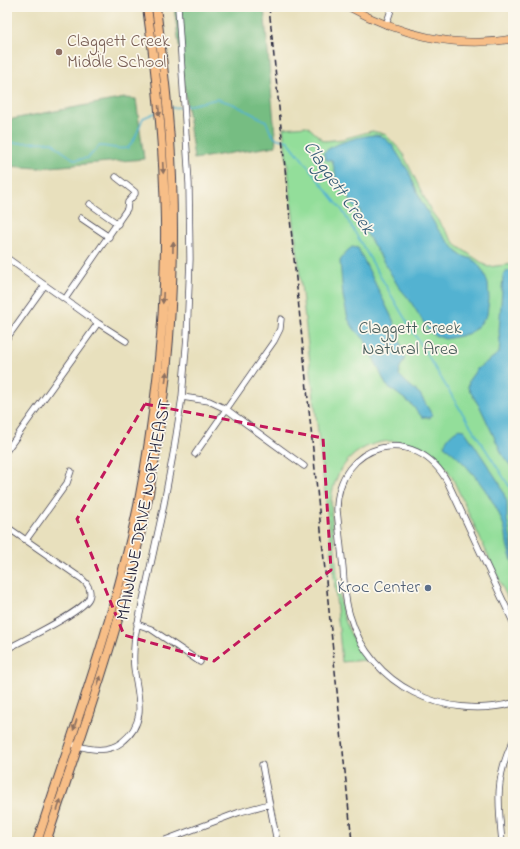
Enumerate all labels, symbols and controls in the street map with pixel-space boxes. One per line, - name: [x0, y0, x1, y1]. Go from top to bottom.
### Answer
- place label: Claggett Creek Middle School: [67, 29, 170, 76]
- marker: Claggett Creek Middle School: [54, 47, 64, 57]
- one-way arrow: [156, 105, 163, 117]
- water label: Claggett Creek: [295, 136, 381, 241]
- one-way arrow: [160, 162, 166, 175]
- one-way arrow: [170, 240, 176, 253]
- one-way arrow: [160, 292, 167, 304]
- park label: Claggett Creek Natural Area: [359, 316, 462, 363]
- one-way arrow: [162, 371, 169, 383]
- street label: MAINLINE DRIVE NORTHEAST: [111, 397, 179, 623]
- place label: Kroc Center: [337, 575, 420, 601]
- marker: Kroc Center: [423, 583, 433, 593]
- one-way arrow: [96, 675, 102, 687]
- one-way arrow: [72, 719, 78, 731]
- one-way arrow: [56, 799, 62, 811]

